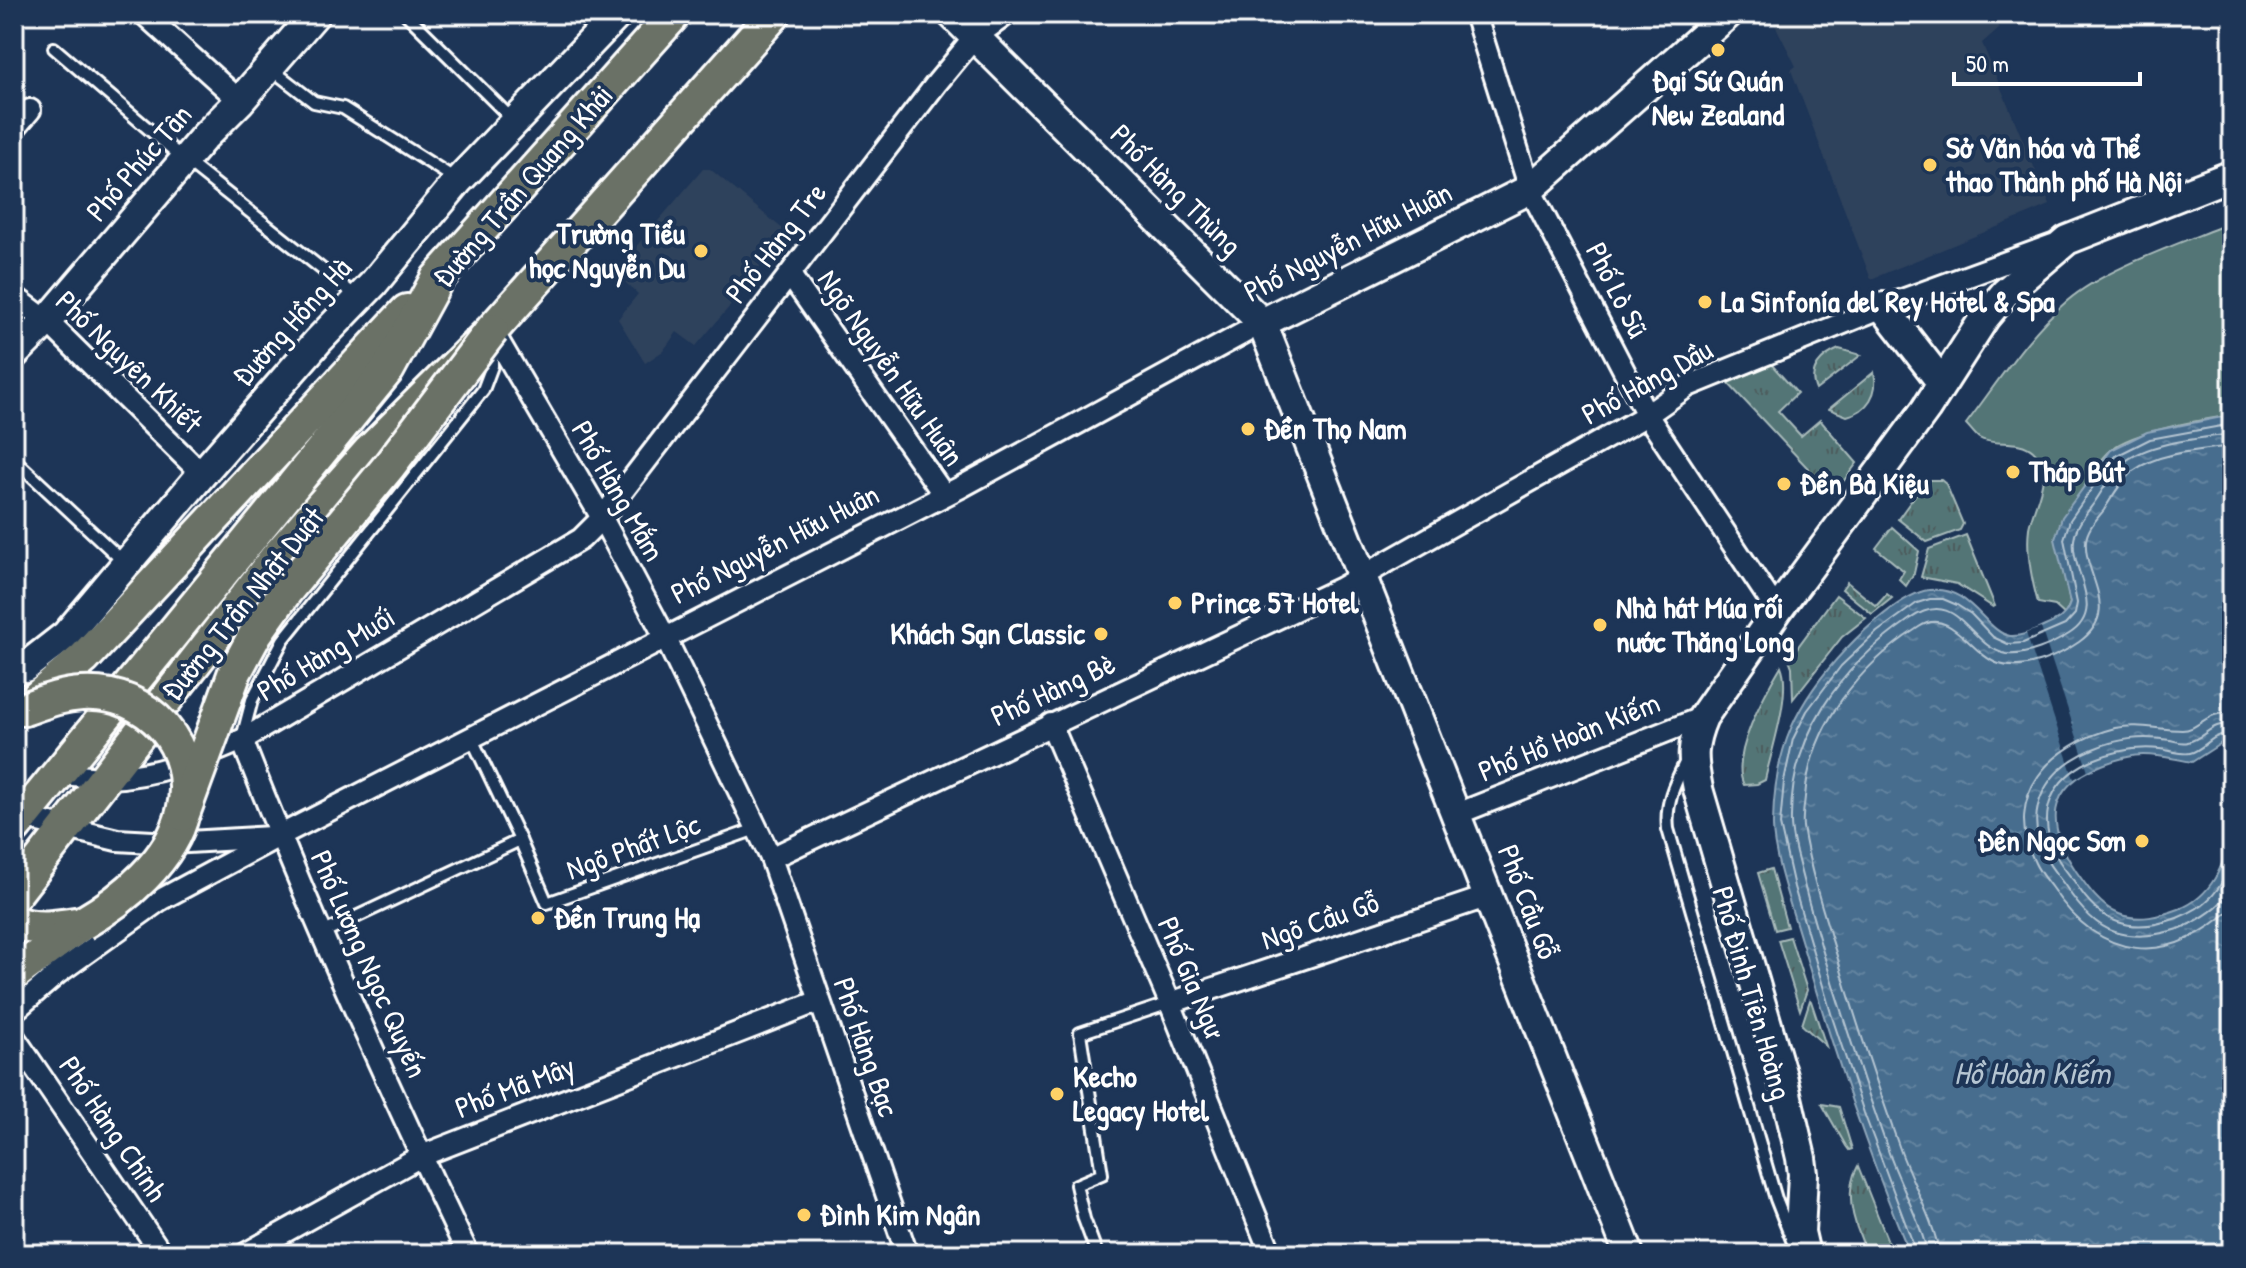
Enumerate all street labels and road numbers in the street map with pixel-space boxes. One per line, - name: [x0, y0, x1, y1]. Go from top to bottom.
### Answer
- street label: Đường Trần Quang Khải: [423, 76, 621, 295]
- street label: Phố Phúc Tân: [76, 95, 200, 229]
- street label: Phố Hàng Thùng: [1102, 115, 1251, 264]
- street label: Phố Nguyễn Hữu Huân: [1237, 171, 1459, 311]
- street label: Phố Hàng Tre: [715, 174, 835, 311]
- street label: Phố Lò Sũ: [1577, 235, 1659, 344]
- street label: Đường Hồng Hà: [223, 248, 360, 394]
- street label: Ngõ Nguyễn Hữu Huân: [809, 261, 974, 474]
- street label: Phố Nguyên Khiết: [48, 281, 212, 442]
- street label: Phố Hàng Dầu: [1574, 329, 1719, 433]
- street label: Phố Hàng Mắm: [563, 413, 675, 568]
- street label: Phố Nguyễn Hữu Huân: [664, 473, 886, 613]
- street label: Đường Trần Nhật Duật: [152, 498, 333, 708]
- street label: Phố Hàng Muối: [249, 596, 402, 710]
- street label: Phố Hàng Bè: [984, 643, 1121, 735]
- street label: Phố Hồ Hoàn Kiếm: [1472, 682, 1665, 791]
- street label: Ngõ Phất Lộc: [560, 803, 705, 889]
- street label: Phố Cầu Gỗ: [1489, 839, 1569, 965]
- street label: Phố Lương Ngọc Quyến: [302, 844, 438, 1084]
- street label: Ngõ Cầu Gỗ: [1256, 881, 1384, 959]
- street label: Phố Đinh Tiên Hoàng: [1703, 881, 1803, 1104]
- street label: Phố Gia Ngư: [1149, 910, 1236, 1046]
- street label: Phố Hàng Bạc: [825, 972, 909, 1122]
- street label: Phố Mã Mây: [449, 1045, 580, 1127]
- street label: Phố Hàng Chĩnh: [50, 1048, 177, 1209]

